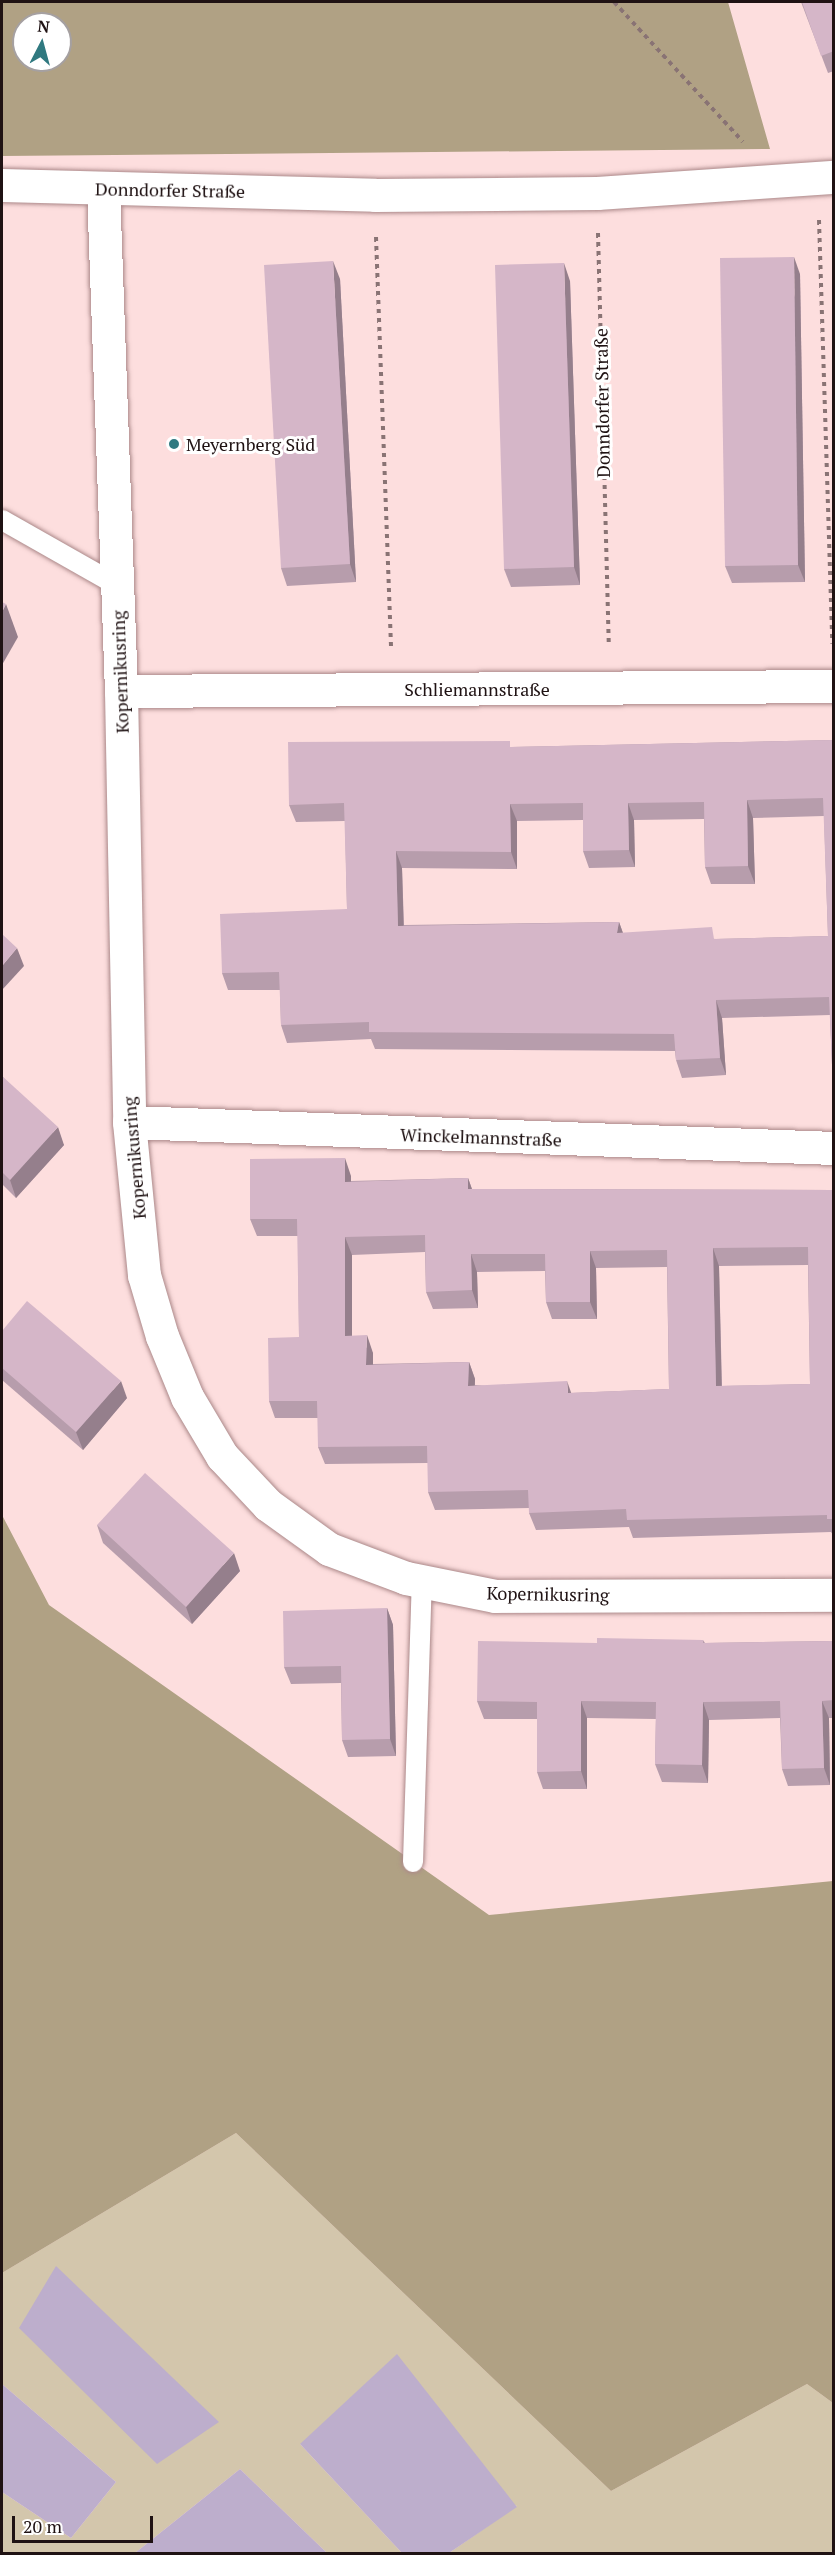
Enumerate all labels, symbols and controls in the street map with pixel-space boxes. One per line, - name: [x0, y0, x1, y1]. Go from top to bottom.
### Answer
- north arrow: [12, 12, 72, 72]
- text: N: [36, 15, 51, 38]
- street label: Donndorfer Straße: [95, 178, 245, 202]
- street label: Donndorfer Straße: [590, 328, 614, 478]
- place label: Meyernberg Süd: [186, 433, 315, 455]
- marker: Meyernberg Süd: [167, 437, 181, 451]
- street label: Kopernikusring: [107, 610, 133, 734]
- street label: Schliemannstraße: [404, 678, 550, 700]
- street label: Kopernikusring: [118, 1096, 150, 1220]
- street label: Winckelmannstraße: [400, 1123, 562, 1151]
- street label: Kopernikusring: [486, 1582, 610, 1606]
- scale bar: [15, 2504, 156, 2542]
- text: 20 m: [23, 2514, 62, 2538]

